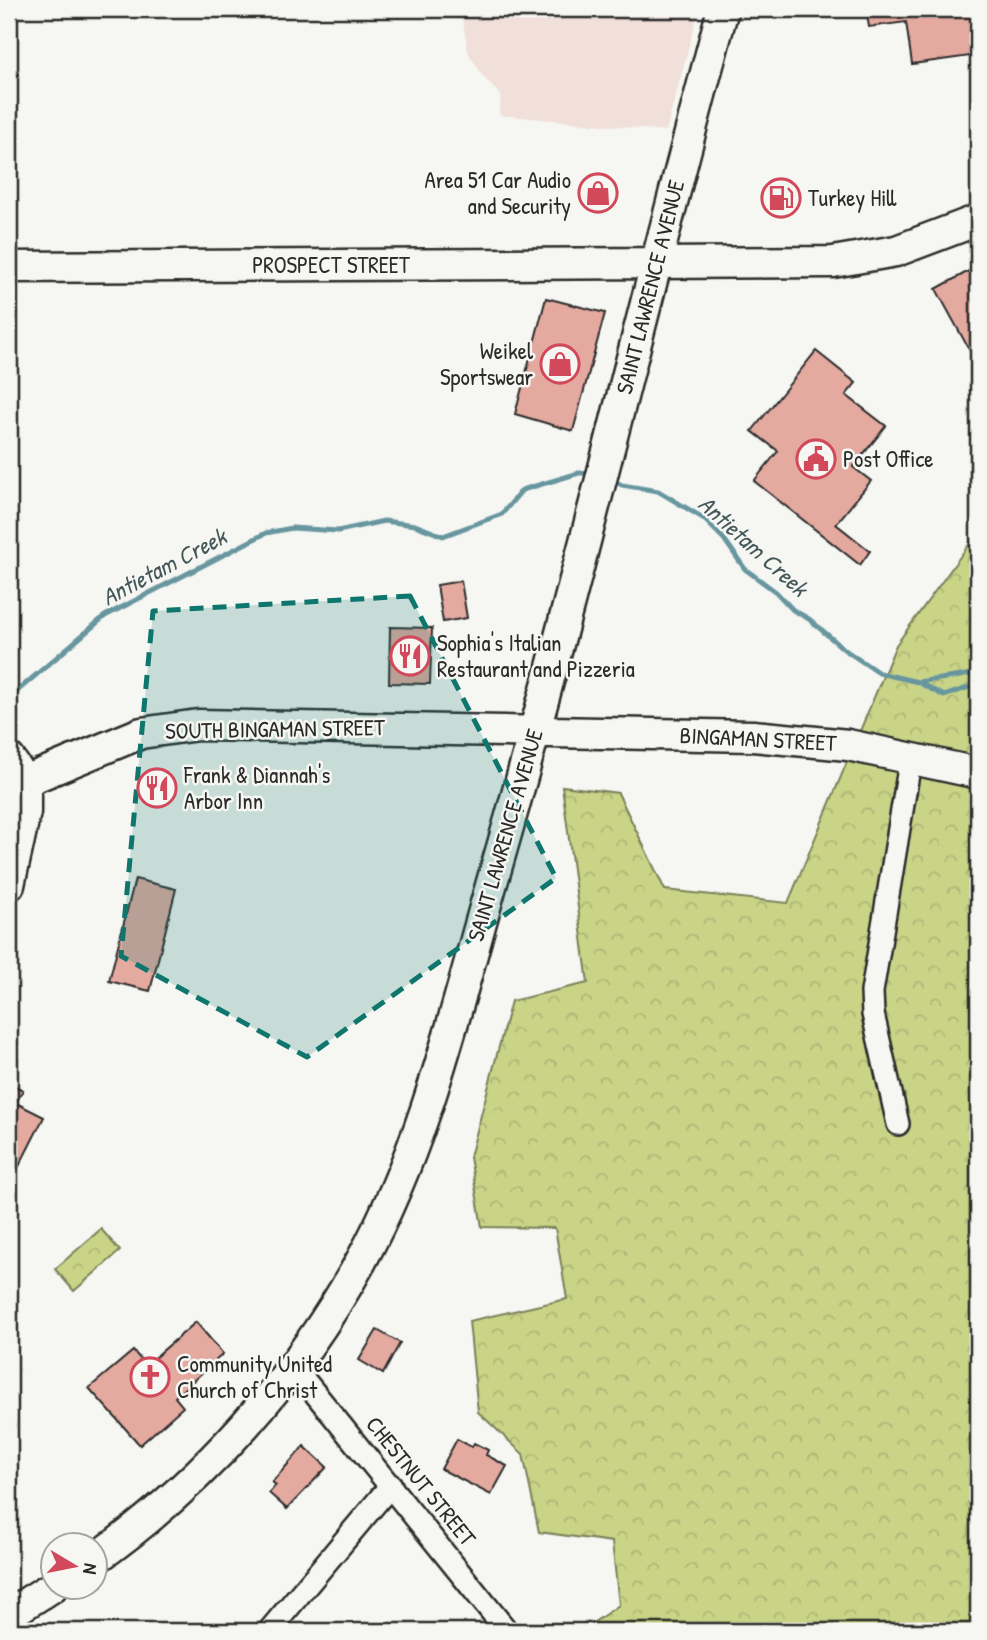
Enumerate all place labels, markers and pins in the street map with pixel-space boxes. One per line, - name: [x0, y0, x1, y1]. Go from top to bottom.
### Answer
- place label: Area 51 Car Audio and Security: [425, 164, 571, 221]
- shop icon: Area 51 Car Audio and Security: [577, 172, 619, 214]
- fuel station icon: Turkey Hill: [760, 177, 802, 219]
- place label: Turkey Hill: [808, 182, 897, 213]
- place label: Weikel Sportswear: [440, 335, 534, 392]
- shop icon: Weikel Sportswear: [539, 343, 581, 385]
- public building icon: Post Office: [795, 438, 837, 480]
- place label: Post Office: [843, 443, 933, 474]
- place label: Sophia's Italian Restaurant and Pizzeria: [437, 627, 635, 684]
- restaurant icon: Sophia's Italian Restaurant and Pizzeria: [389, 635, 431, 677]
- place label: Frank & Diannah's Arbor Inn: [183, 759, 331, 816]
- restaurant icon: Frank & Diannah's Arbor Inn: [136, 767, 178, 809]
- place label: Community United Church of Christ: [177, 1348, 332, 1405]
- church icon: Community United Church of Christ: [129, 1356, 171, 1398]

